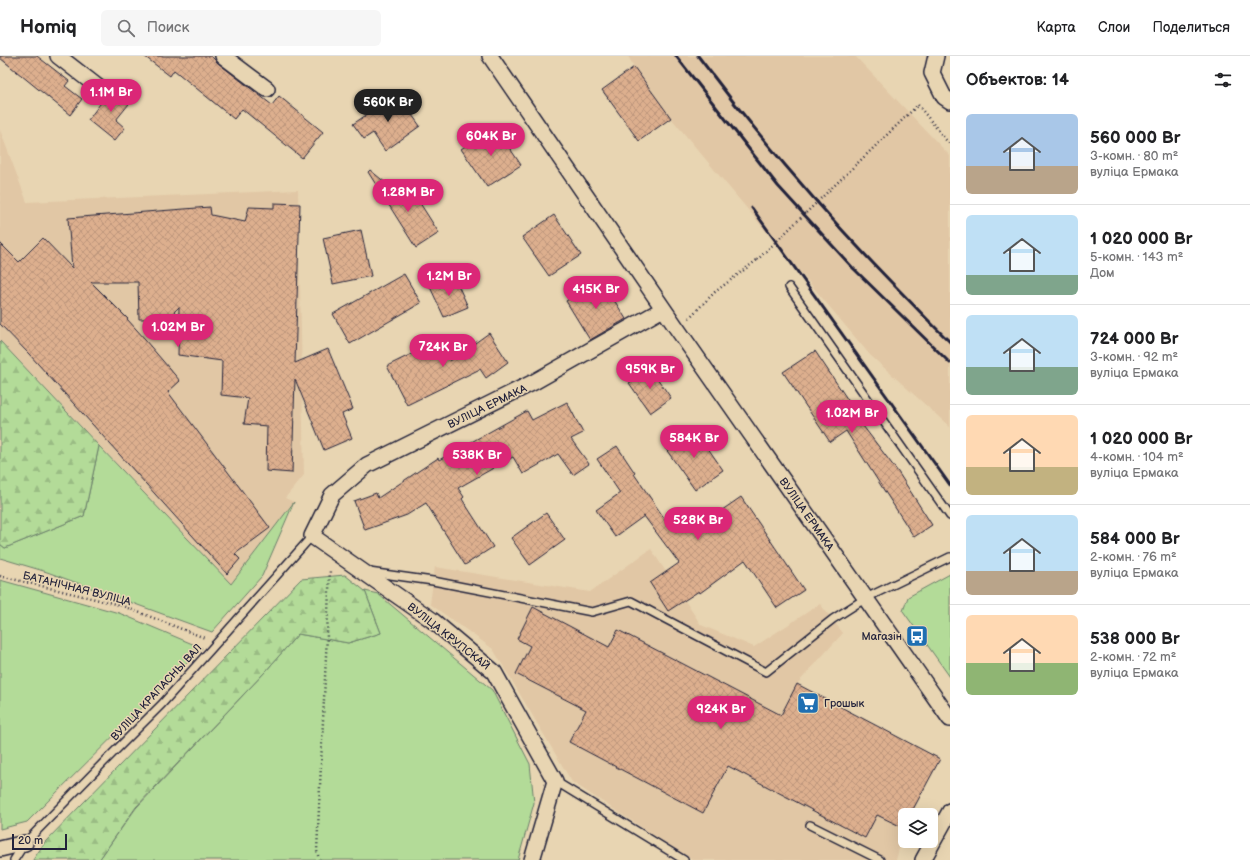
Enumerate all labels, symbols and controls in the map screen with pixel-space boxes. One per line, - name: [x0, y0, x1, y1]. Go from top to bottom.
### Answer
- search box: [101, 10, 381, 46]
- text: Homiq: [20, 16, 77, 39]
- icon: search: [115, 17, 137, 39]
- text: Поиск: [147, 18, 189, 37]
- text: Карта: [1036, 19, 1076, 36]
- text: Слои: [1098, 19, 1130, 36]
- text: Поделиться: [1152, 19, 1230, 36]
- icon: filters: [1212, 69, 1234, 91]
- text: Объектов: 14: [966, 70, 1069, 90]
- pin: 1.1M Br: [74, 79, 148, 113]
- text: 1.1M Br: [90, 84, 132, 100]
- pin: 560K Br: [351, 89, 425, 123]
- text: 560K Br: [363, 94, 413, 110]
- pin: 604K Br: [454, 123, 528, 157]
- text: 604K Br: [466, 128, 516, 144]
- text: 560 000 Br: [1090, 128, 1180, 148]
- icon: home: [998, 130, 1046, 178]
- text: 3-комн. · 80 m²: [1090, 148, 1178, 164]
- text: вуліца Ермака: [1090, 164, 1179, 180]
- pin: 1.28M Br: [367, 179, 449, 213]
- text: 1.28M Br: [381, 184, 435, 200]
- text: 1 020 000 Br: [1090, 229, 1193, 249]
- icon: home: [998, 231, 1046, 279]
- text: 5-комн. · 143 m²: [1090, 249, 1183, 265]
- pin: 1.2M Br: [412, 263, 486, 297]
- text: Дом: [1090, 265, 1115, 281]
- text: 1.2M Br: [426, 268, 472, 284]
- pin: 415K Br: [559, 276, 633, 310]
- text: 415K Br: [572, 281, 620, 297]
- pin: 1.02M Br: [137, 314, 219, 348]
- text: 1.02M Br: [151, 319, 205, 335]
- text: 724 000 Br: [1090, 329, 1179, 349]
- icon: home: [998, 331, 1046, 379]
- pin: 724K Br: [406, 334, 480, 368]
- text: 724K Br: [419, 339, 467, 355]
- text: 3-комн. · 92 m²: [1090, 349, 1178, 365]
- pin: 959K Br: [613, 356, 687, 390]
- text: 959K Br: [625, 361, 675, 377]
- text: вуліца Ермака: [1090, 365, 1179, 381]
- street label: ВУЛІЦА ЕРМАКА: [446, 382, 529, 431]
- pin: 1.02M Br: [811, 400, 893, 434]
- text: 1.02M Br: [825, 405, 879, 421]
- pin: 584K Br: [657, 425, 731, 459]
- text: 1 020 000 Br: [1090, 429, 1193, 449]
- text: 584K Br: [669, 430, 719, 446]
- icon: home: [998, 431, 1046, 479]
- pin: 538K Br: [440, 442, 514, 476]
- text: 538K Br: [452, 447, 502, 463]
- text: 4-комн. · 104 m²: [1090, 449, 1184, 465]
- text: вуліца Ермака: [1090, 465, 1179, 481]
- street label: ВУЛІЦА ЕРМАКА: [777, 475, 837, 554]
- pin: 528K Br: [661, 507, 735, 541]
- text: 528K Br: [673, 512, 723, 528]
- text: 584 000 Br: [1090, 529, 1180, 549]
- icon: home: [998, 531, 1046, 579]
- text: 2-комн. · 76 m²: [1090, 549, 1177, 565]
- text: вуліца Ермака: [1090, 565, 1179, 581]
- street label: БАТАНІЧНАЯ ВУЛІЦА: [22, 569, 133, 608]
- street label: ВУЛІЦА КРУПСКАЙ: [405, 600, 493, 673]
- bus stop icon: Магазін: [904, 623, 930, 649]
- text: 538 000 Br: [1090, 629, 1180, 649]
- place label: Магазін: [862, 630, 902, 643]
- icon: home: [998, 631, 1046, 679]
- street label: ВУЛІЦА КРАПАСНЫ ВАЛ: [108, 641, 204, 743]
- text: 2-комн. · 72 m²: [1090, 649, 1176, 665]
- text: вуліца Ермака: [1090, 665, 1179, 681]
- supermarket icon: Грошык: [795, 690, 821, 716]
- pin: 924K Br: [684, 696, 758, 730]
- place label: Грошык: [824, 697, 864, 710]
- text: 924K Br: [696, 701, 746, 717]
- map controls: [898, 808, 938, 848]
- button: layers: [898, 808, 938, 848]
- scale bar: [12, 832, 67, 851]
- text: 20 m: [18, 834, 43, 847]

